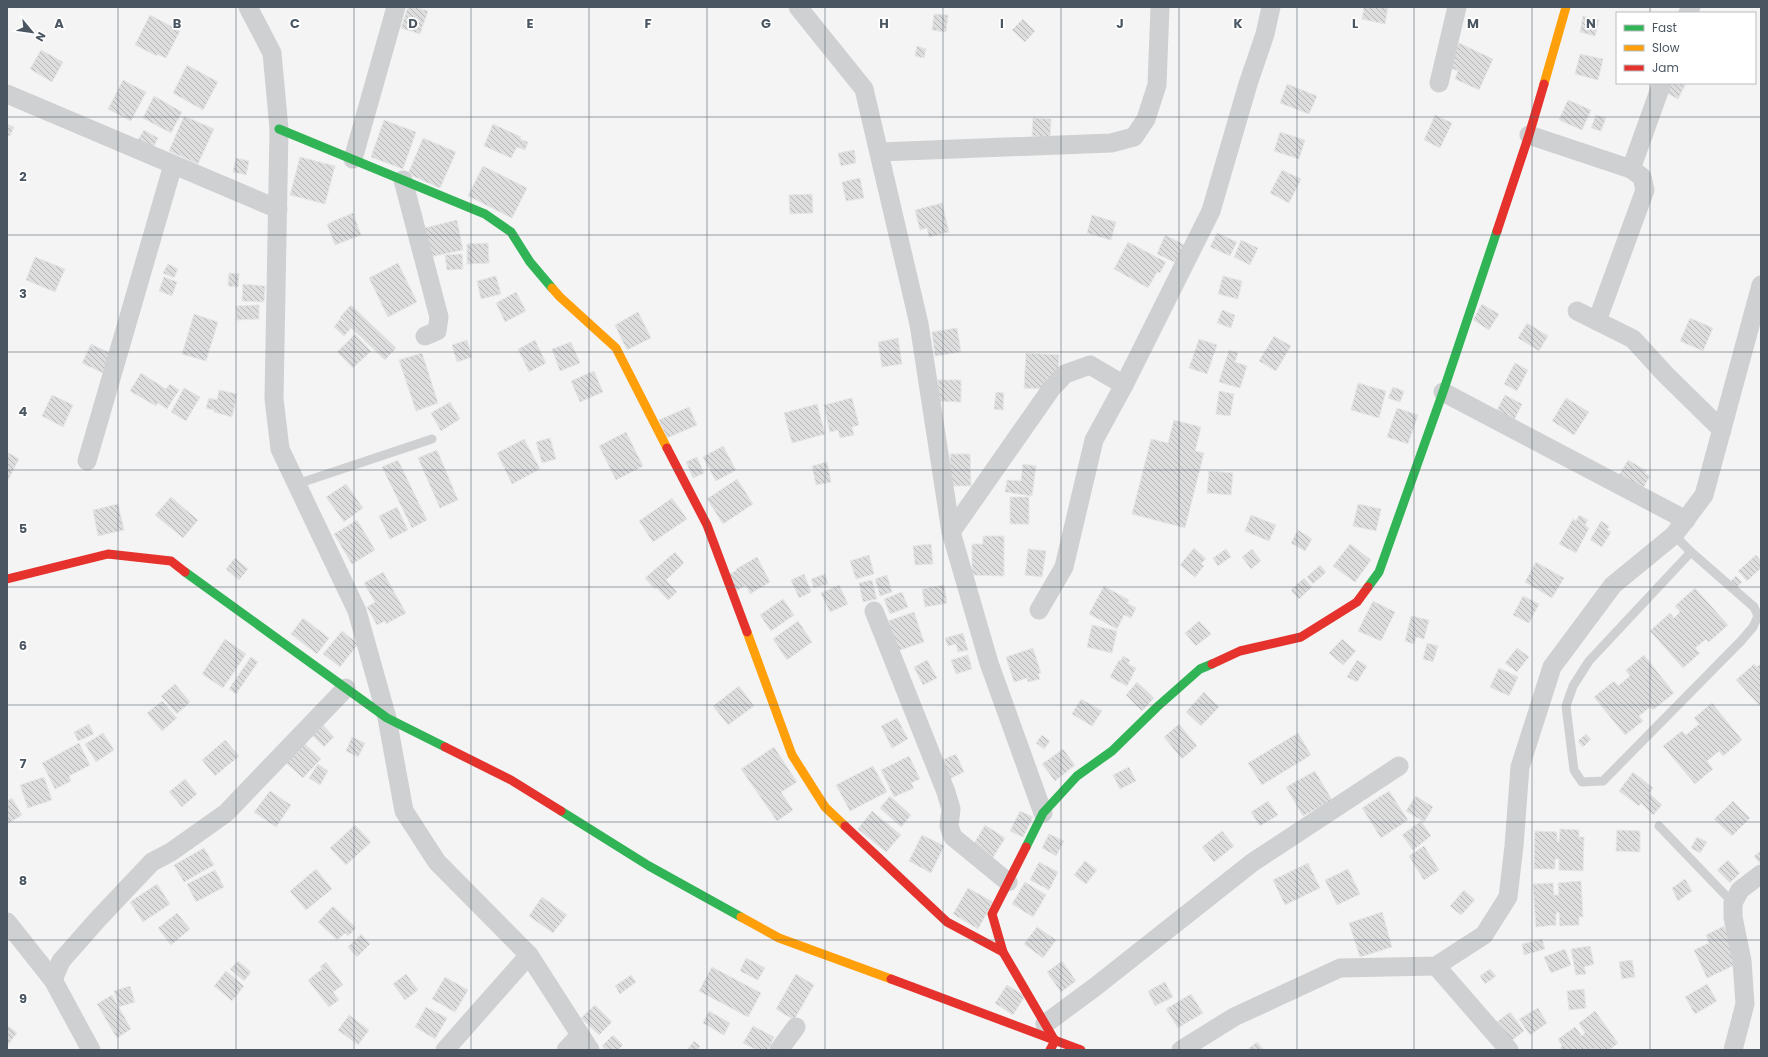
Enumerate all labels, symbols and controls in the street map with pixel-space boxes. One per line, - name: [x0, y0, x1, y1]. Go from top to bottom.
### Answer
- north arrow: [12, 12, 52, 52]
- legend: [1616, 12, 1756, 84]
- text: A: [54, 14, 64, 33]
- text: B: [173, 14, 182, 33]
- text: C: [290, 14, 300, 33]
- text: D: [408, 14, 418, 33]
- text: E: [526, 14, 534, 33]
- text: F: [644, 14, 652, 33]
- text: G: [761, 14, 771, 33]
- text: H: [879, 14, 889, 33]
- text: I: [1000, 14, 1004, 33]
- text: J: [1116, 14, 1124, 33]
- text: K: [1233, 14, 1243, 33]
- text: L: [1352, 14, 1358, 33]
- text: M: [1467, 14, 1479, 33]
- text: N: [1586, 14, 1596, 33]
- text: Fast: [1652, 19, 1677, 36]
- text: N: [32, 29, 50, 44]
- text: Slow: [1652, 39, 1680, 56]
- text: Jam: [1652, 59, 1679, 76]
- text: 2: [19, 167, 27, 186]
- text: 3: [19, 284, 27, 303]
- text: 4: [19, 402, 28, 421]
- text: 5: [19, 519, 27, 538]
- text: 6: [19, 636, 27, 655]
- text: 7: [20, 754, 27, 773]
- text: 8: [19, 871, 27, 890]
- text: 9: [19, 989, 27, 1008]

